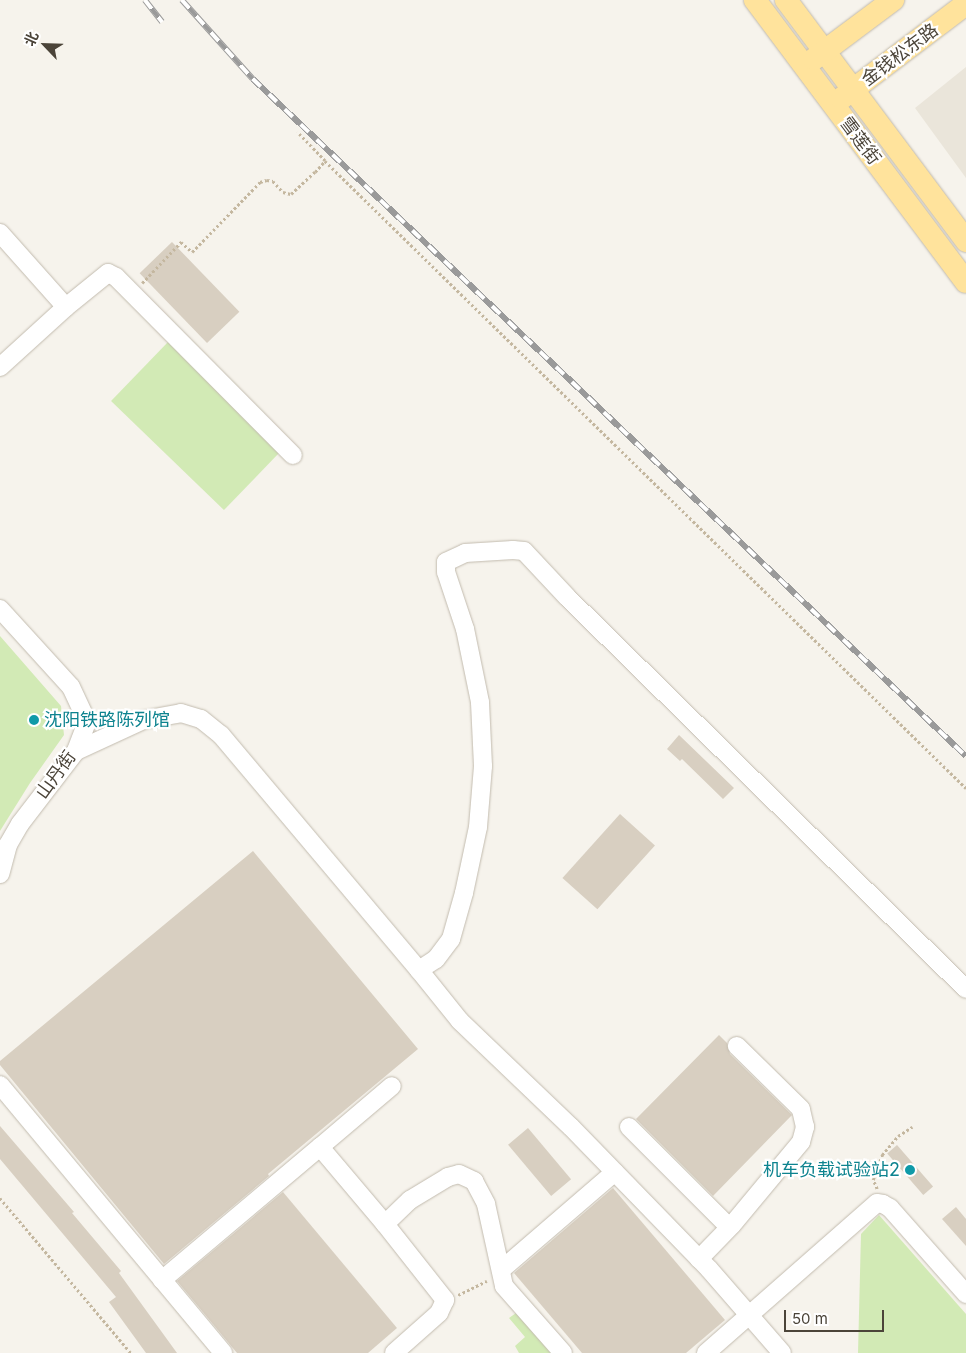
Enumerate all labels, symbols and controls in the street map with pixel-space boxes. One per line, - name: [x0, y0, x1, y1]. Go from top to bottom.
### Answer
- street label: 金钱松东路: [858, 19, 942, 91]
- north arrow: [20, 20, 70, 70]
- text: 北: [20, 29, 41, 49]
- street label: 雪莲街: [835, 113, 885, 169]
- place label: 沈阳铁路陈列馆: [44, 709, 170, 731]
- marker: 沈阳铁路陈列馆: [28, 714, 40, 726]
- street label: 山丹街: [31, 747, 81, 803]
- place label: 机车负载试验站2: [763, 1159, 900, 1181]
- marker: 机车负载试验站2: [904, 1164, 916, 1176]
- scale bar: [786, 1300, 886, 1332]
- text: 50 m: [792, 1309, 828, 1328]

